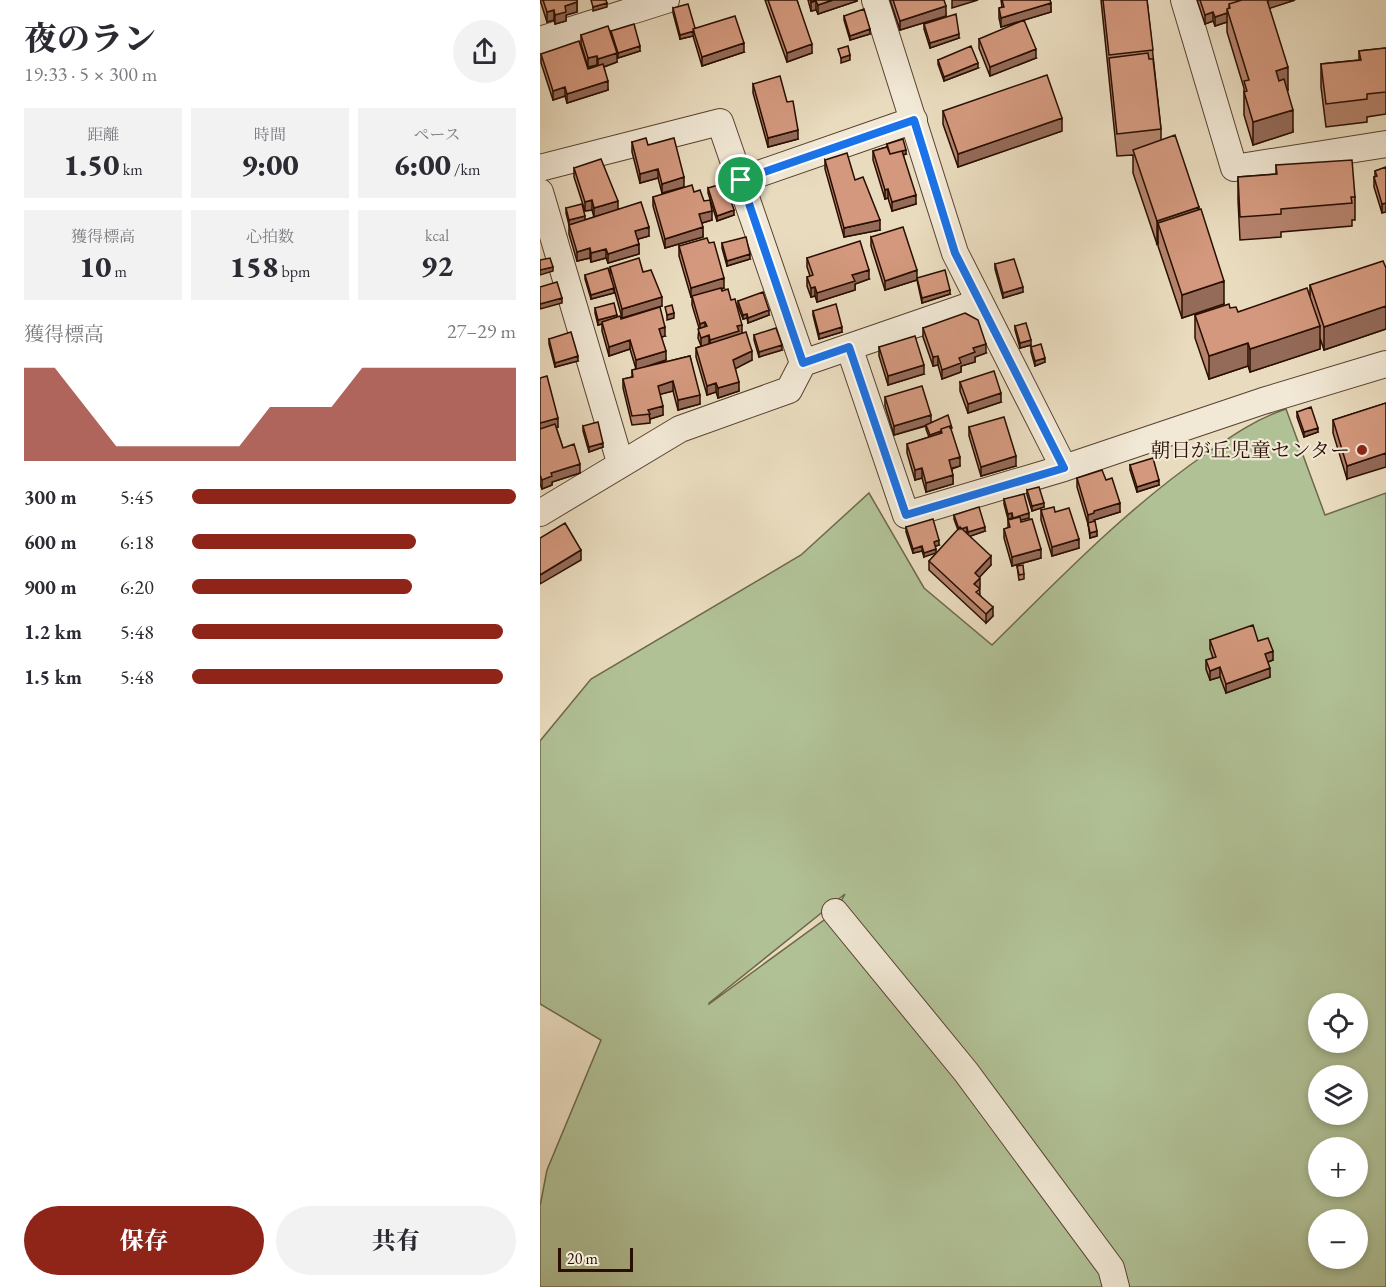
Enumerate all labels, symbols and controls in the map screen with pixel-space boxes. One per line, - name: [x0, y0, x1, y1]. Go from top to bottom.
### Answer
- text: 夜のラン: [24, 17, 156, 60]
- button: share: [453, 20, 516, 83]
- text: 19:33 · 5 × 300 m: [24, 61, 157, 87]
- text: 距離: [87, 124, 119, 145]
- text: 時間: [254, 124, 286, 145]
- text: ペース: [413, 124, 461, 145]
- text: 1.50: [63, 145, 119, 184]
- text: 9:00: [241, 145, 299, 184]
- text: 6:00: [394, 145, 451, 184]
- pin: [715, 154, 766, 205]
- text: km: [119, 159, 143, 180]
- text: /km: [451, 159, 480, 180]
- icon: arrive: [724, 163, 757, 196]
- text: kcal: [425, 225, 449, 246]
- text: 獲得標高: [71, 226, 135, 247]
- text: 心拍数: [246, 226, 294, 247]
- text: 92: [421, 246, 453, 285]
- text: 10: [79, 247, 111, 286]
- text: 158: [230, 247, 278, 286]
- text: m: [111, 261, 127, 282]
- text: bpm: [278, 261, 310, 282]
- text: 27–29 m: [447, 318, 516, 344]
- text: 獲得標高: [24, 321, 104, 347]
- place label: 朝日が丘児童センター: [1151, 437, 1350, 463]
- marker: 朝日が丘児童センター: [1355, 443, 1369, 457]
- text: 300 m: [24, 484, 77, 510]
- text: 5:45: [120, 484, 154, 510]
- text: 600 m: [24, 529, 77, 555]
- text: 6:18: [120, 529, 154, 555]
- text: 900 m: [24, 574, 77, 600]
- text: 6:20: [120, 574, 154, 600]
- text: 1.2 km: [24, 619, 82, 645]
- text: 5:48: [120, 619, 154, 645]
- text: 1.5 km: [24, 664, 82, 690]
- text: 5:48: [120, 664, 154, 690]
- map controls: [1308, 993, 1368, 1269]
- button: locate: [1308, 993, 1368, 1053]
- button: layers: [1308, 1065, 1368, 1125]
- button: +: [1308, 1137, 1368, 1197]
- button: 保存: [24, 1206, 264, 1275]
- button: 共有: [276, 1206, 516, 1275]
- button: −: [1308, 1209, 1368, 1269]
- scale bar: [558, 1245, 633, 1272]
- text: 20 m: [567, 1248, 598, 1269]

